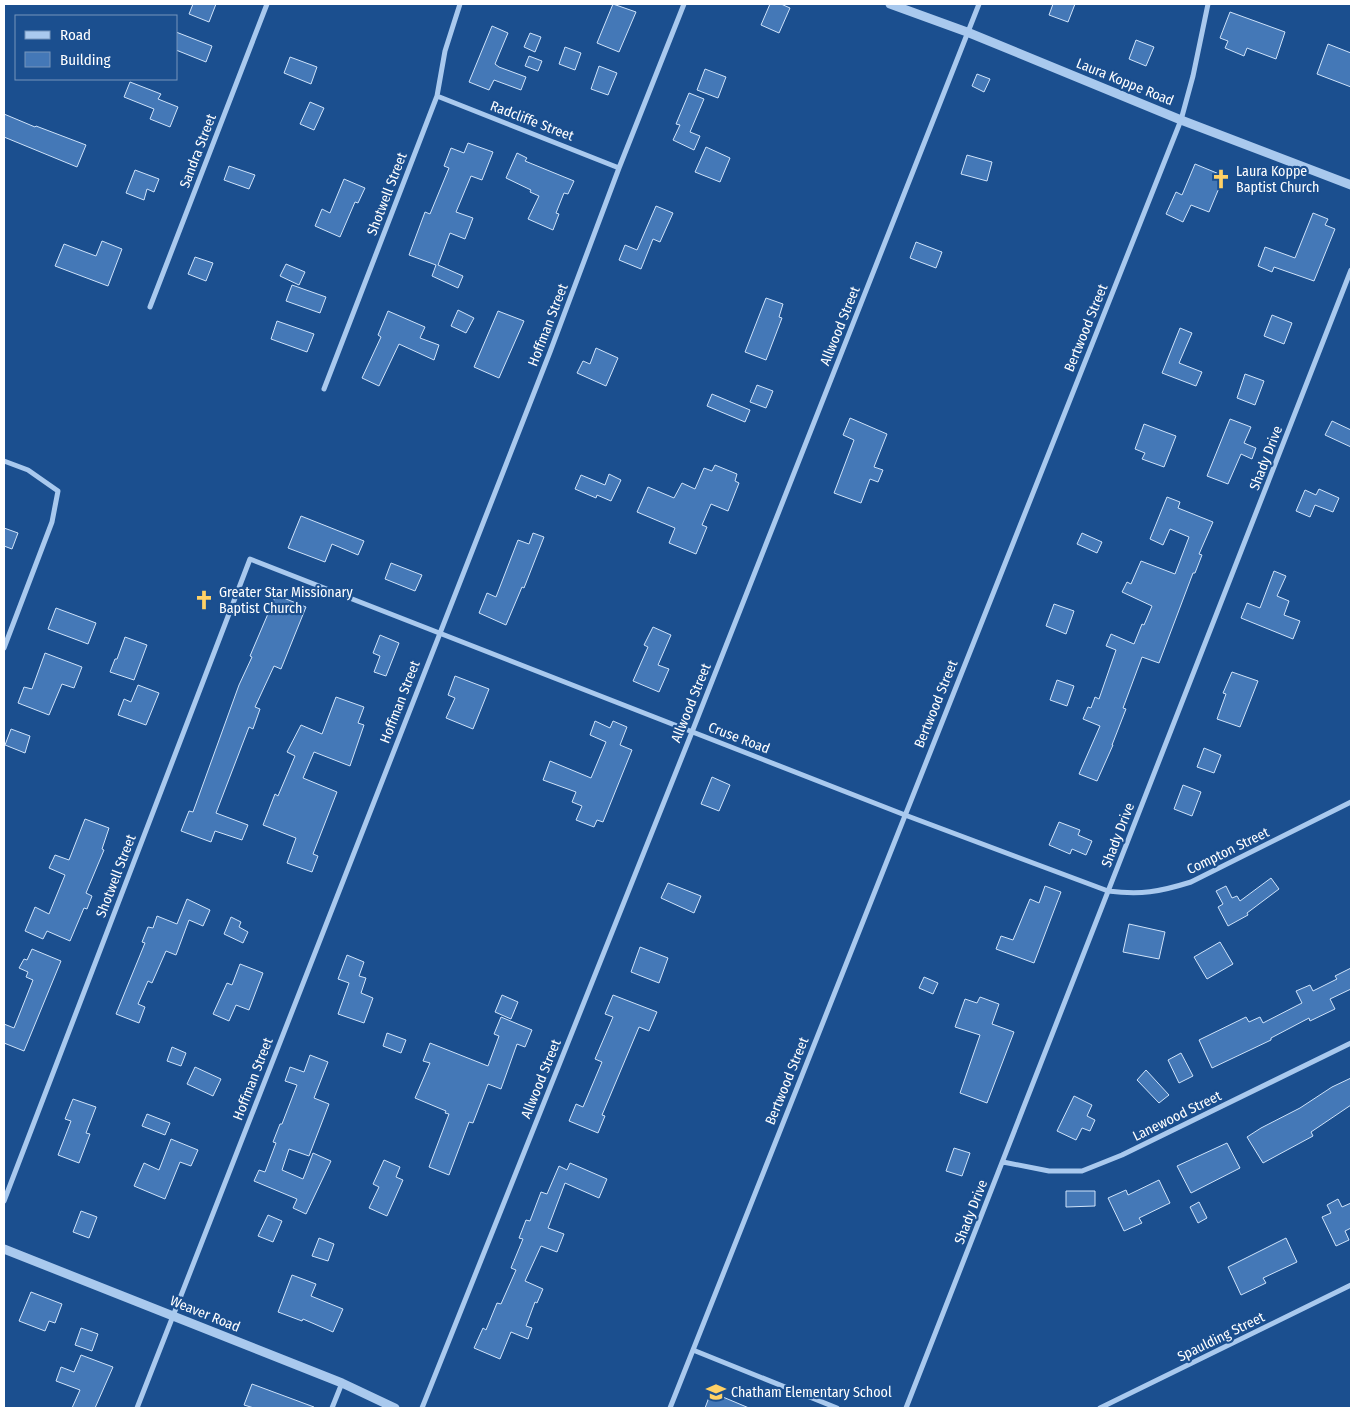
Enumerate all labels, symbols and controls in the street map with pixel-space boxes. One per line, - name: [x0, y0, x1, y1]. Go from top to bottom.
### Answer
- legend: [15, 15, 178, 80]
- text: Road: [60, 26, 91, 44]
- text: Building: [60, 51, 111, 69]
- street label: Laura Koppe Road: [1074, 55, 1176, 109]
- street label: Radcliffe Street: [488, 97, 577, 145]
- street label: Sandra Street: [176, 111, 220, 190]
- street label: Shotwell Street: [363, 150, 411, 238]
- place label: Laura Koppe Baptist Church: [1236, 163, 1319, 196]
- church icon: Laura Koppe Baptist Church: [1210, 168, 1232, 190]
- street label: Hoffman Street: [524, 281, 572, 369]
- street label: Bertwood Street: [1061, 281, 1111, 374]
- street label: Allwood Street: [816, 284, 864, 368]
- street label: Shady Drive: [1246, 423, 1286, 493]
- place label: Greater Star Missionary Baptist Church: [219, 584, 353, 617]
- church icon: Greater Star Missionary Baptist Church: [193, 589, 215, 611]
- street label: Bertwood Street: [911, 657, 961, 750]
- street label: Hoffman Street: [376, 658, 424, 746]
- street label: Allwood Street: [667, 661, 715, 745]
- street label: Cruse Road: [706, 719, 772, 757]
- street label: Shady Drive: [1098, 800, 1138, 870]
- street label: Compton Street: [1184, 824, 1272, 878]
- street label: Shotwell Street: [92, 832, 140, 920]
- street label: Bertwood Street: [762, 1034, 812, 1127]
- street label: Hoffman Street: [229, 1035, 277, 1123]
- street label: Allwood Street: [517, 1037, 565, 1121]
- street label: Lanewood Street: [1130, 1087, 1224, 1145]
- street label: Shady Drive: [951, 1177, 991, 1247]
- street label: Weaver Road: [167, 1292, 243, 1336]
- street label: Spaulding Street: [1175, 1308, 1268, 1365]
- school or university icon: Chatham Elementary School: [705, 1381, 727, 1403]
- place label: Chatham Elementary School: [731, 1384, 892, 1401]

